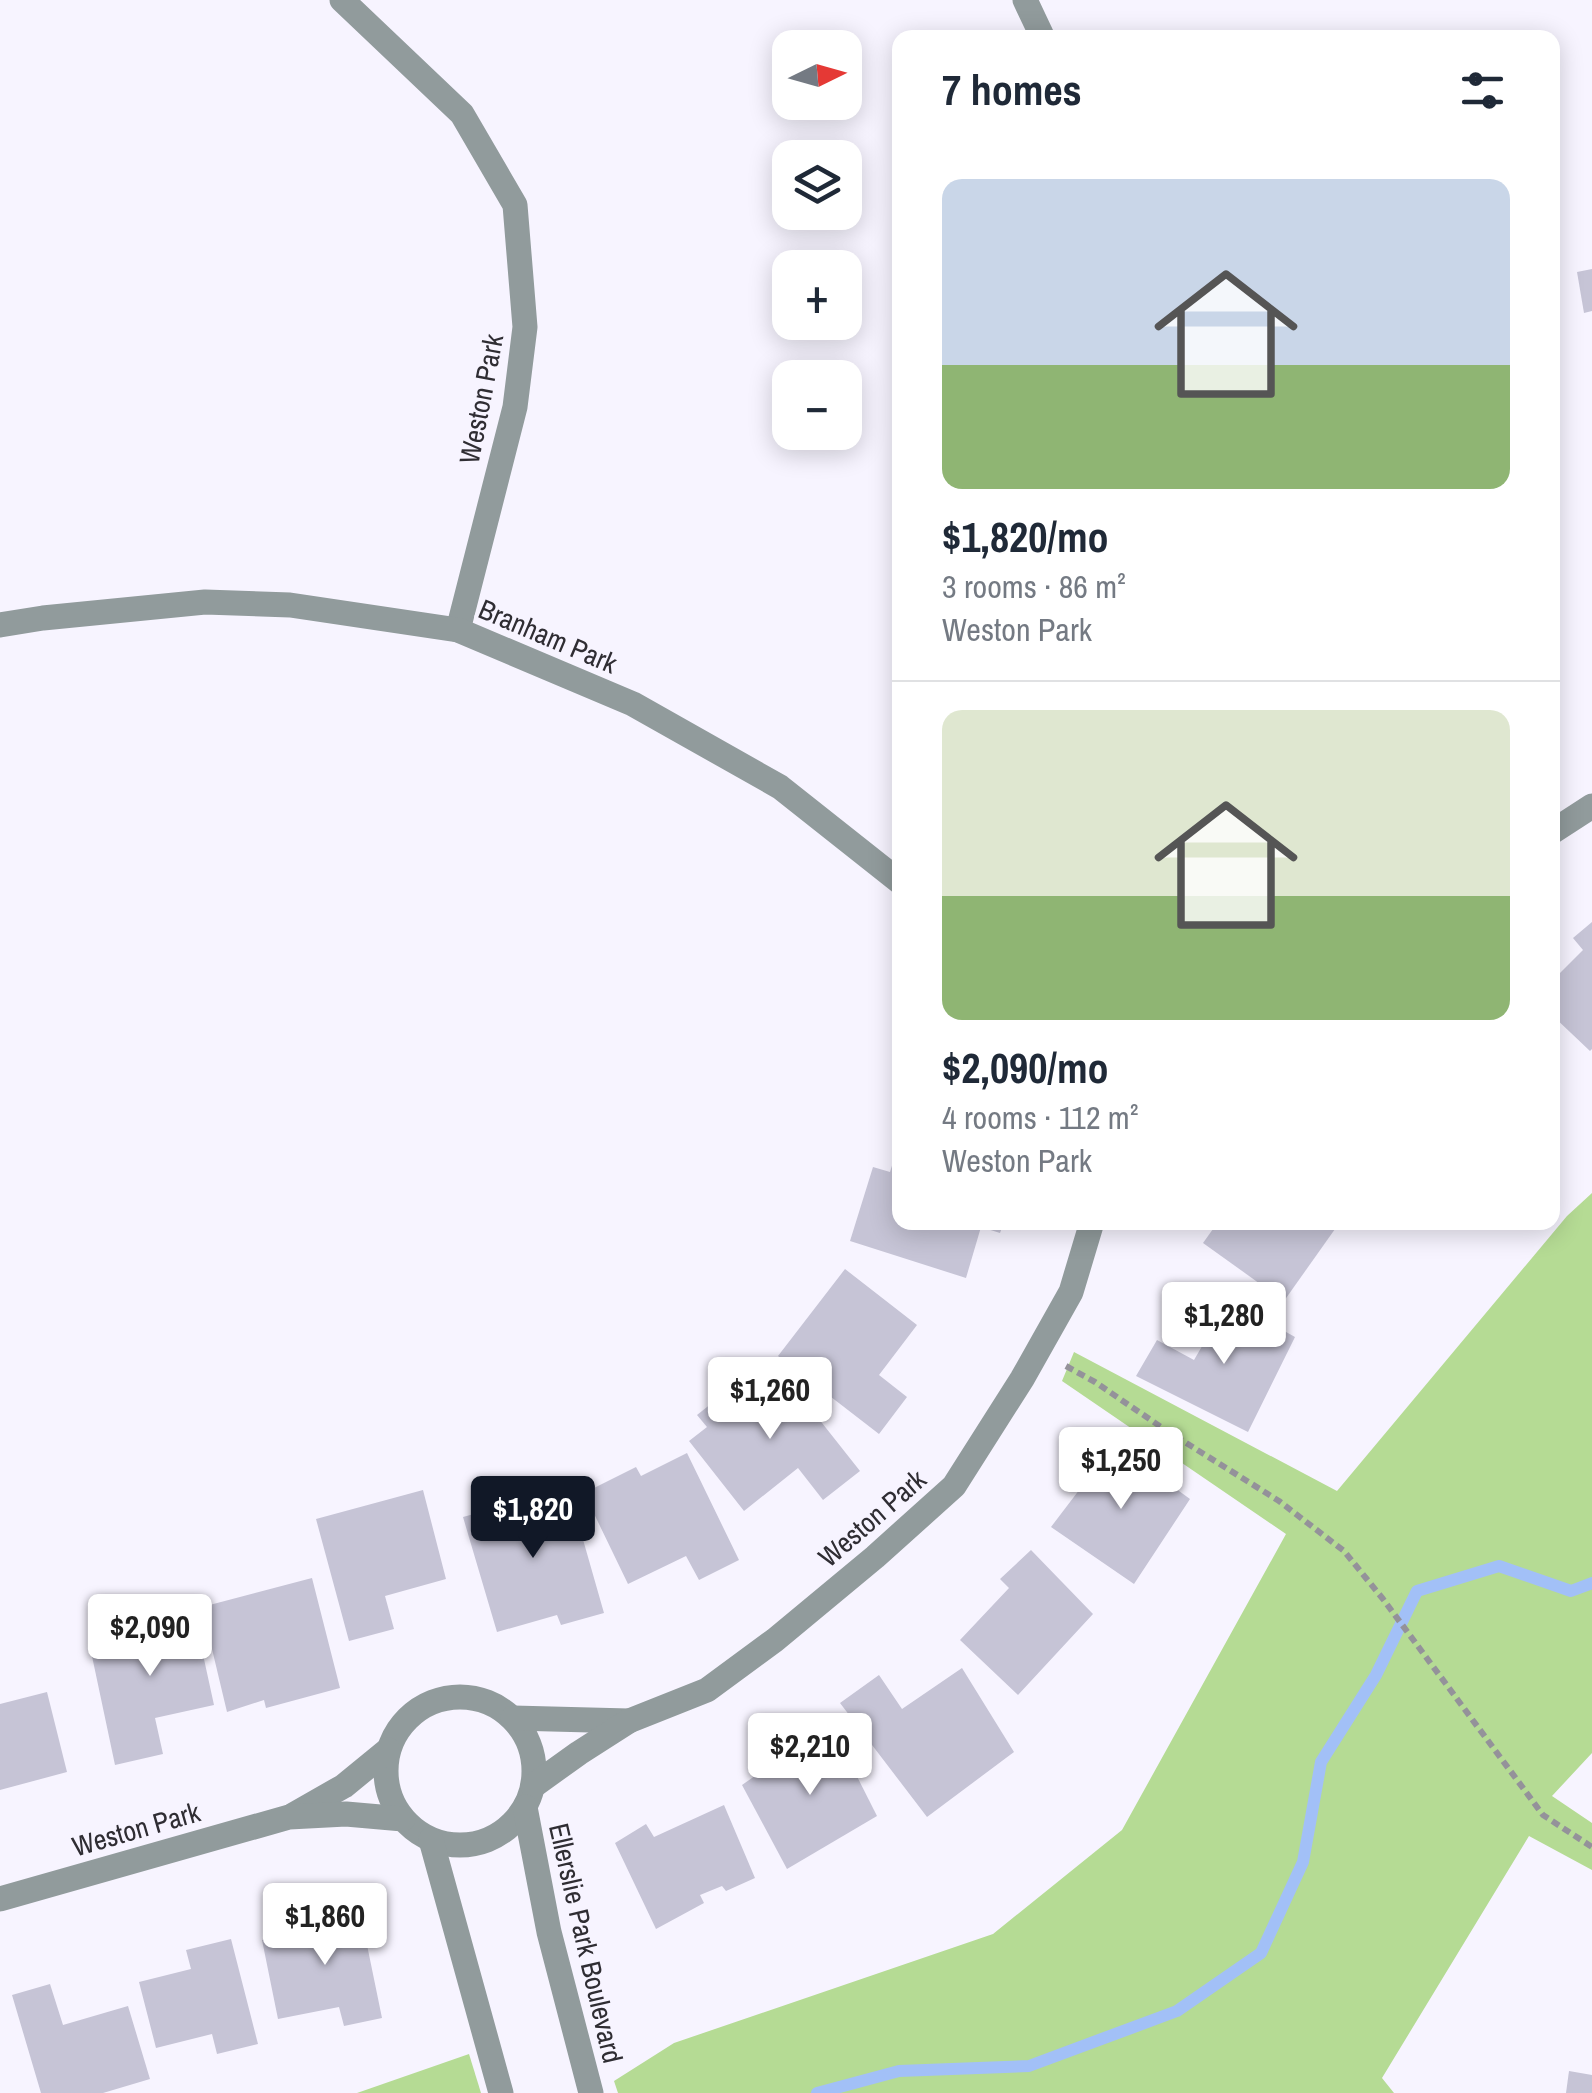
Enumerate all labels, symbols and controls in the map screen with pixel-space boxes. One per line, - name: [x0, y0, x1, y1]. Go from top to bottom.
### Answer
- north arrow: [772, 30, 862, 120]
- map controls: [772, 30, 862, 450]
- text: 7 homes: [942, 62, 1082, 118]
- icon: filters: [1455, 63, 1510, 118]
- button: layers: [772, 140, 862, 230]
- icon: home: [1136, 244, 1316, 424]
- button: +: [772, 250, 862, 340]
- street label: Weston Park: [450, 331, 512, 467]
- button: −: [772, 360, 862, 450]
- text: $1,820/mo: [942, 509, 1109, 565]
- text: 3 rooms · 86 m²: [942, 565, 1126, 608]
- street label: Branham Park: [473, 590, 623, 682]
- text: Weston Park: [942, 608, 1092, 651]
- icon: home: [1136, 775, 1316, 955]
- text: $2,090/mo: [942, 1040, 1109, 1096]
- text: 4 rooms · 112 m²: [942, 1096, 1138, 1139]
- text: Weston Park: [942, 1139, 1092, 1182]
- pin: $1,280: [1143, 1282, 1305, 1367]
- text: $1,280: [1184, 1293, 1264, 1336]
- pin: $1,260: [689, 1357, 851, 1442]
- text: $1,260: [730, 1368, 810, 1411]
- pin: $1,250: [1040, 1427, 1202, 1512]
- text: $1,250: [1081, 1438, 1161, 1481]
- street label: Weston Park: [810, 1460, 934, 1575]
- pin: $1,820: [452, 1476, 614, 1561]
- text: $1,820: [493, 1487, 573, 1530]
- pin: $2,090: [69, 1594, 231, 1679]
- text: $2,090: [110, 1605, 190, 1648]
- pin: $2,210: [729, 1713, 891, 1798]
- text: $2,210: [770, 1724, 850, 1767]
- street label: Weston Park: [68, 1793, 205, 1865]
- street label: Ellerslie Park Boulevard: [540, 1819, 632, 2067]
- pin: $1,860: [244, 1883, 406, 1968]
- text: $1,860: [285, 1894, 365, 1937]

